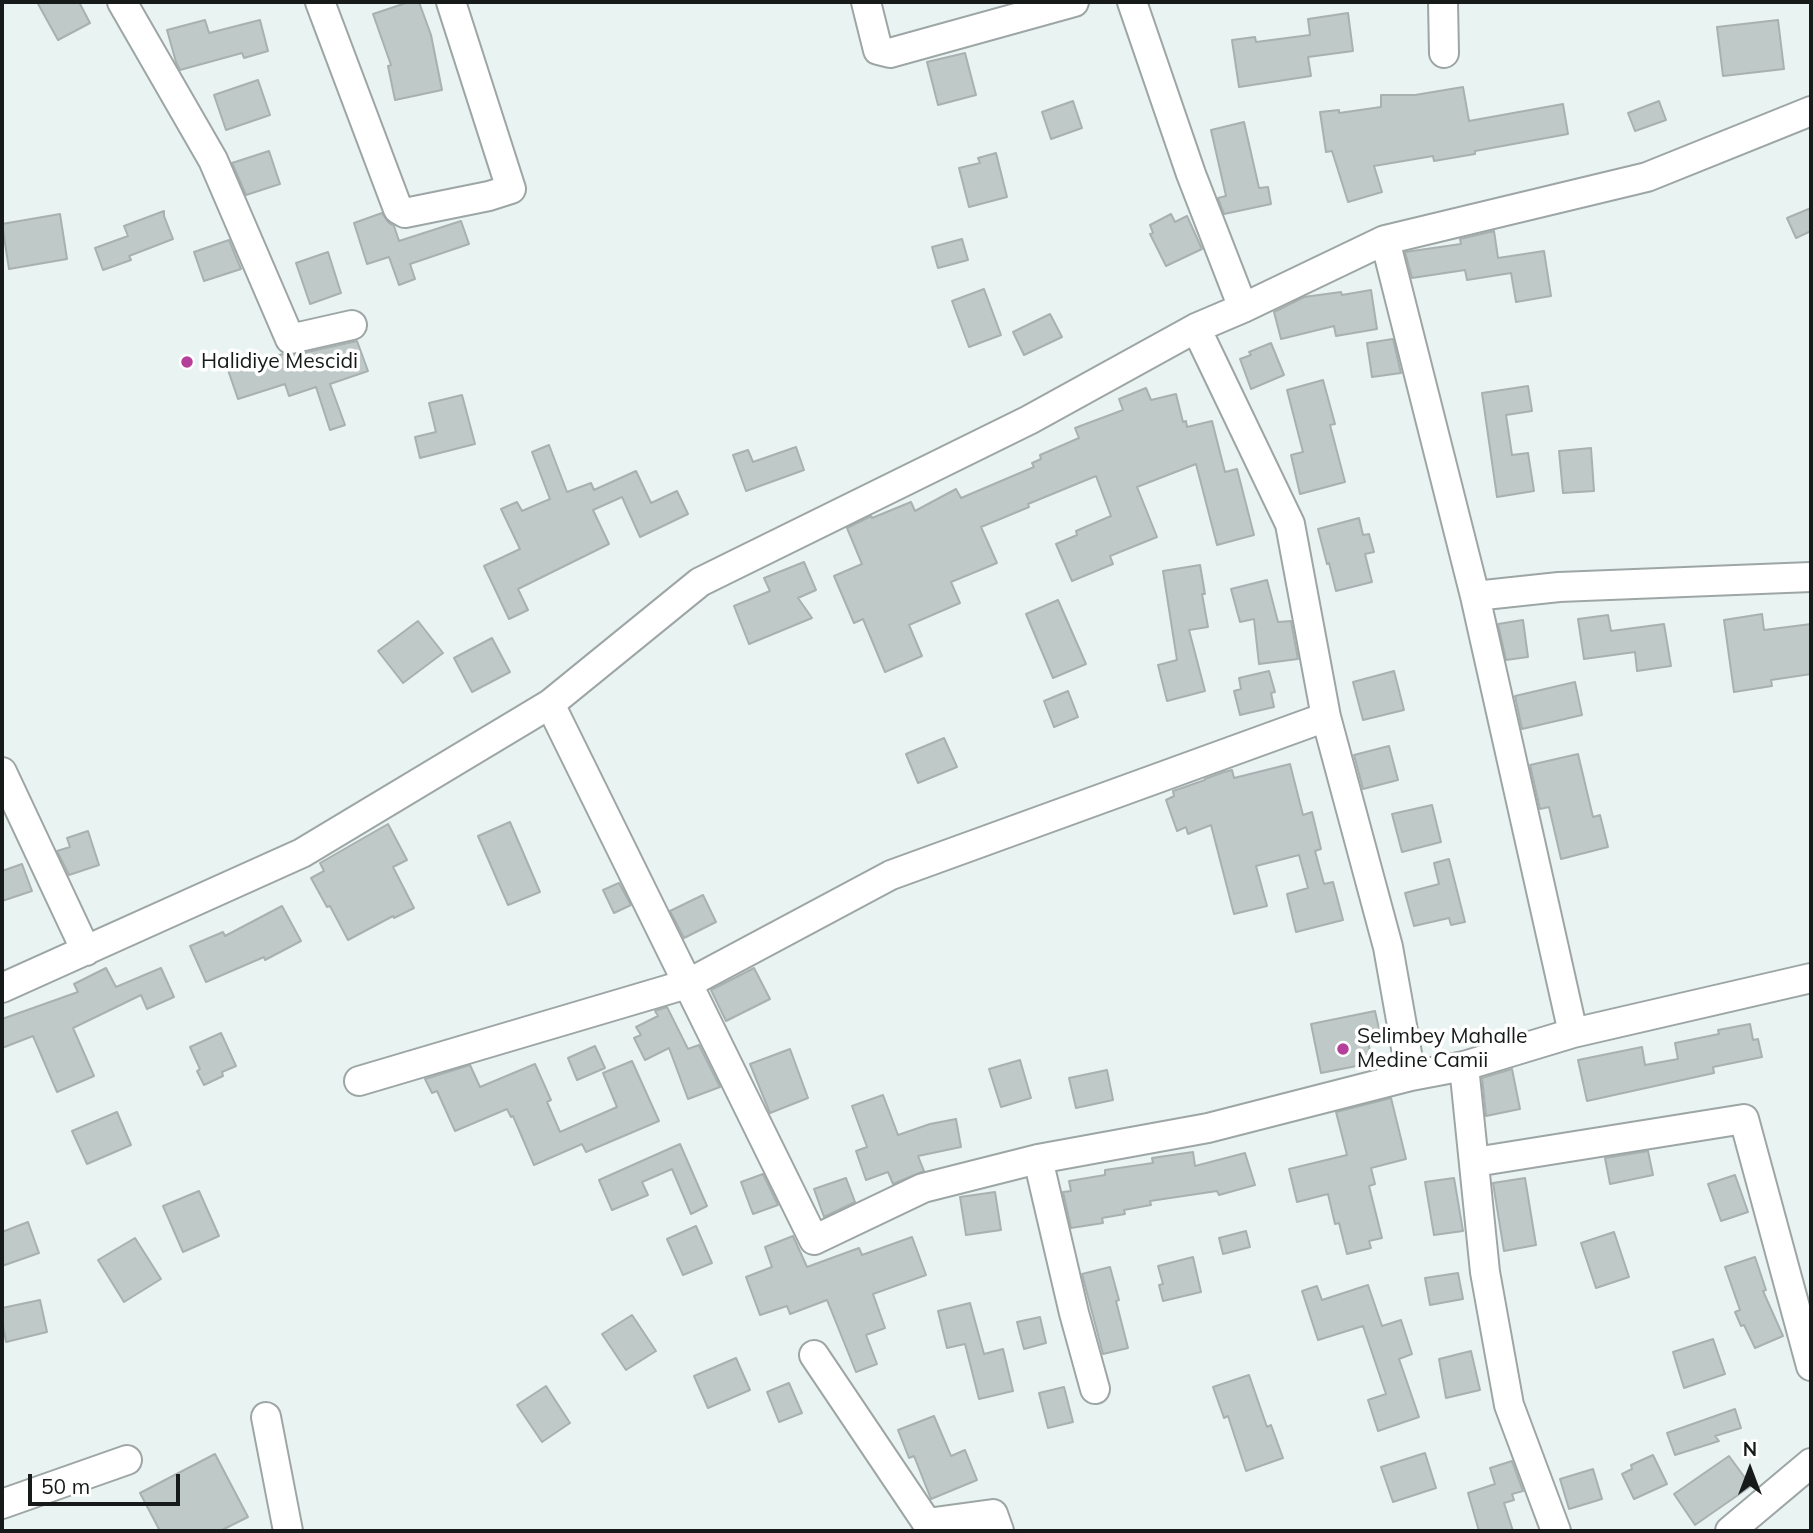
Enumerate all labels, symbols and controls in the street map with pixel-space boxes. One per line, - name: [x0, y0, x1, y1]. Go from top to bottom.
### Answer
- place label: Halidiye Mescidi: [201, 349, 358, 375]
- marker: Halidiye Mescidi: [179, 354, 195, 370]
- place label: Selimbey Mahalle Medine Camii: [1357, 1024, 1527, 1074]
- marker: Selimbey Mahalle Medine Camii: [1335, 1041, 1351, 1057]
- north arrow: [1715, 1435, 1785, 1505]
- text: N: [1743, 1437, 1757, 1461]
- scale bar: [32, 1460, 184, 1504]
- text: 50 m: [41, 1473, 90, 1499]

